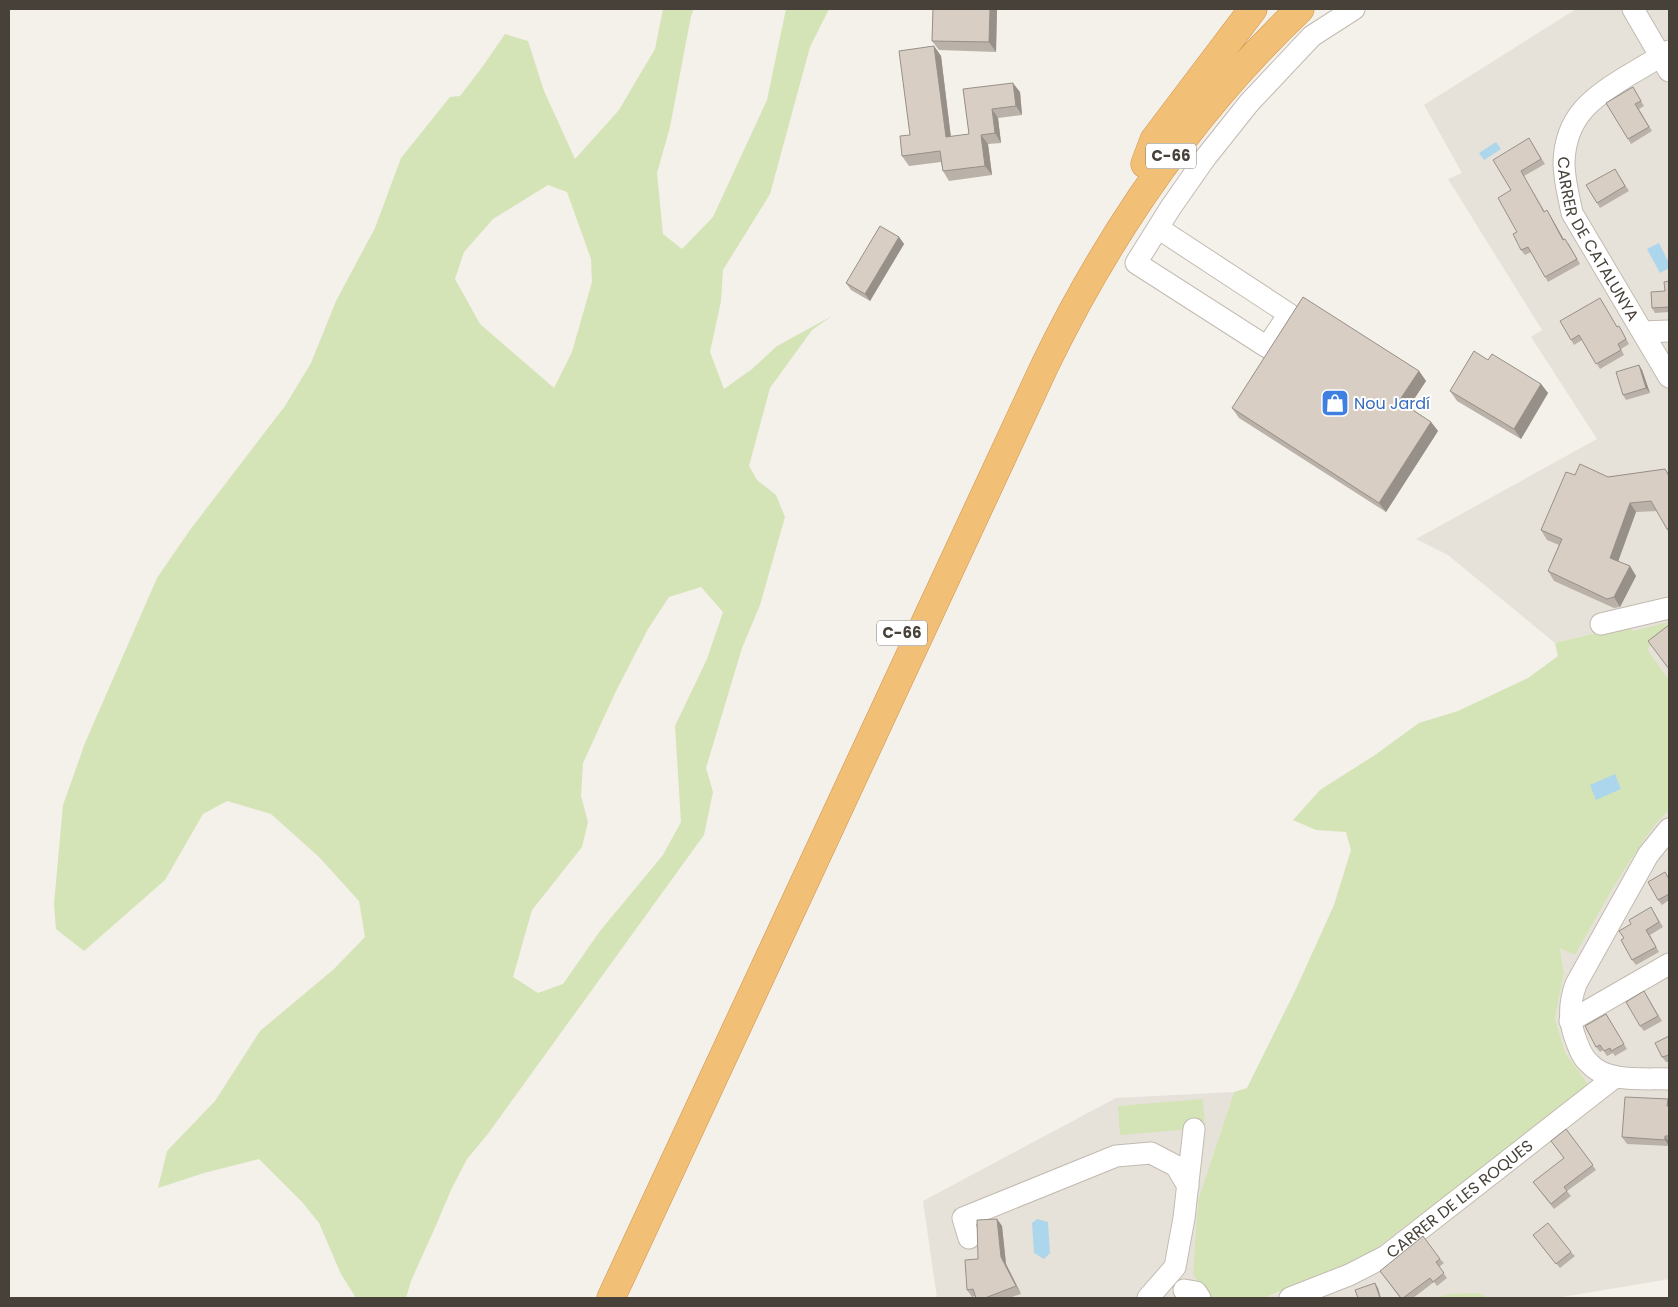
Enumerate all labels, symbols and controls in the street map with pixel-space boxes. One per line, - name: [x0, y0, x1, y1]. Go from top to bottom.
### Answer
- road number: C-66: [1146, 144, 1196, 168]
- street label: CARRER DE CATALUNYA: [1552, 156, 1644, 325]
- shop icon: Nou Jardí: [1320, 388, 1350, 418]
- place label: Nou Jardí: [1354, 392, 1430, 415]
- road number: C-66: [877, 620, 927, 646]
- street label: CARRER DE LES ROQUES: [1381, 1134, 1538, 1264]

